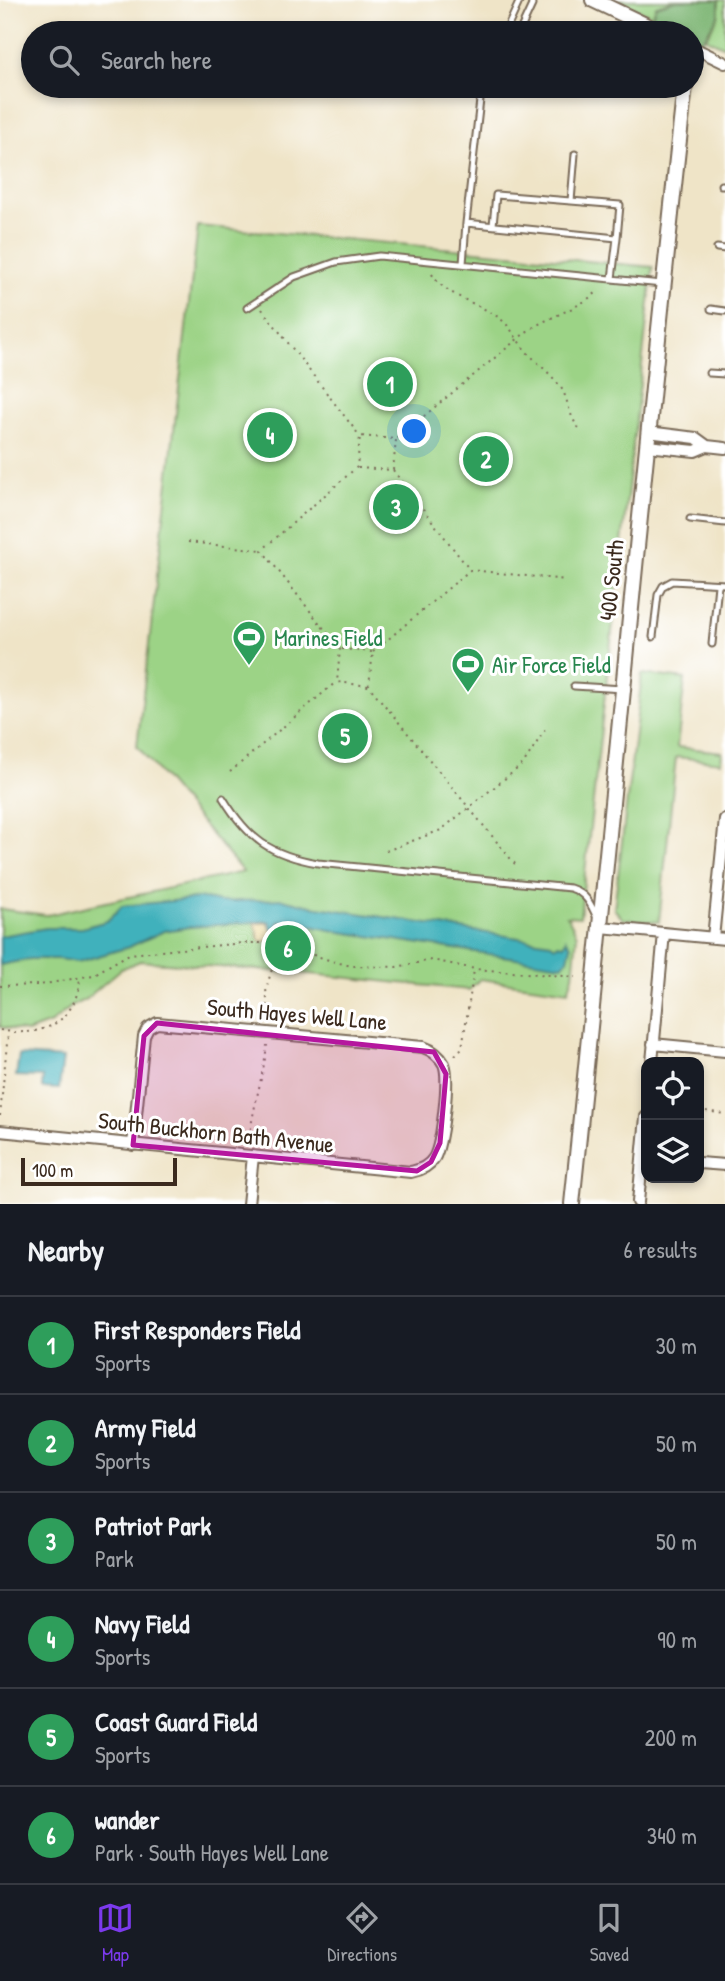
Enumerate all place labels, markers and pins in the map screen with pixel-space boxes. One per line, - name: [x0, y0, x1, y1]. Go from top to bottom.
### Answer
- pin: 1: [367, 358, 413, 410]
- pin: 4: [247, 409, 293, 461]
- pin: 2: [463, 433, 509, 485]
- pin: 3: [373, 481, 419, 533]
- sports icon: Marines Field: [230, 618, 268, 667]
- place label: Marines Field: [274, 622, 382, 653]
- sports icon: Air Force Field: [449, 645, 487, 694]
- place label: Air Force Field: [492, 649, 611, 680]
- pin: 5: [322, 710, 368, 762]
- pin: 6: [265, 922, 311, 974]

